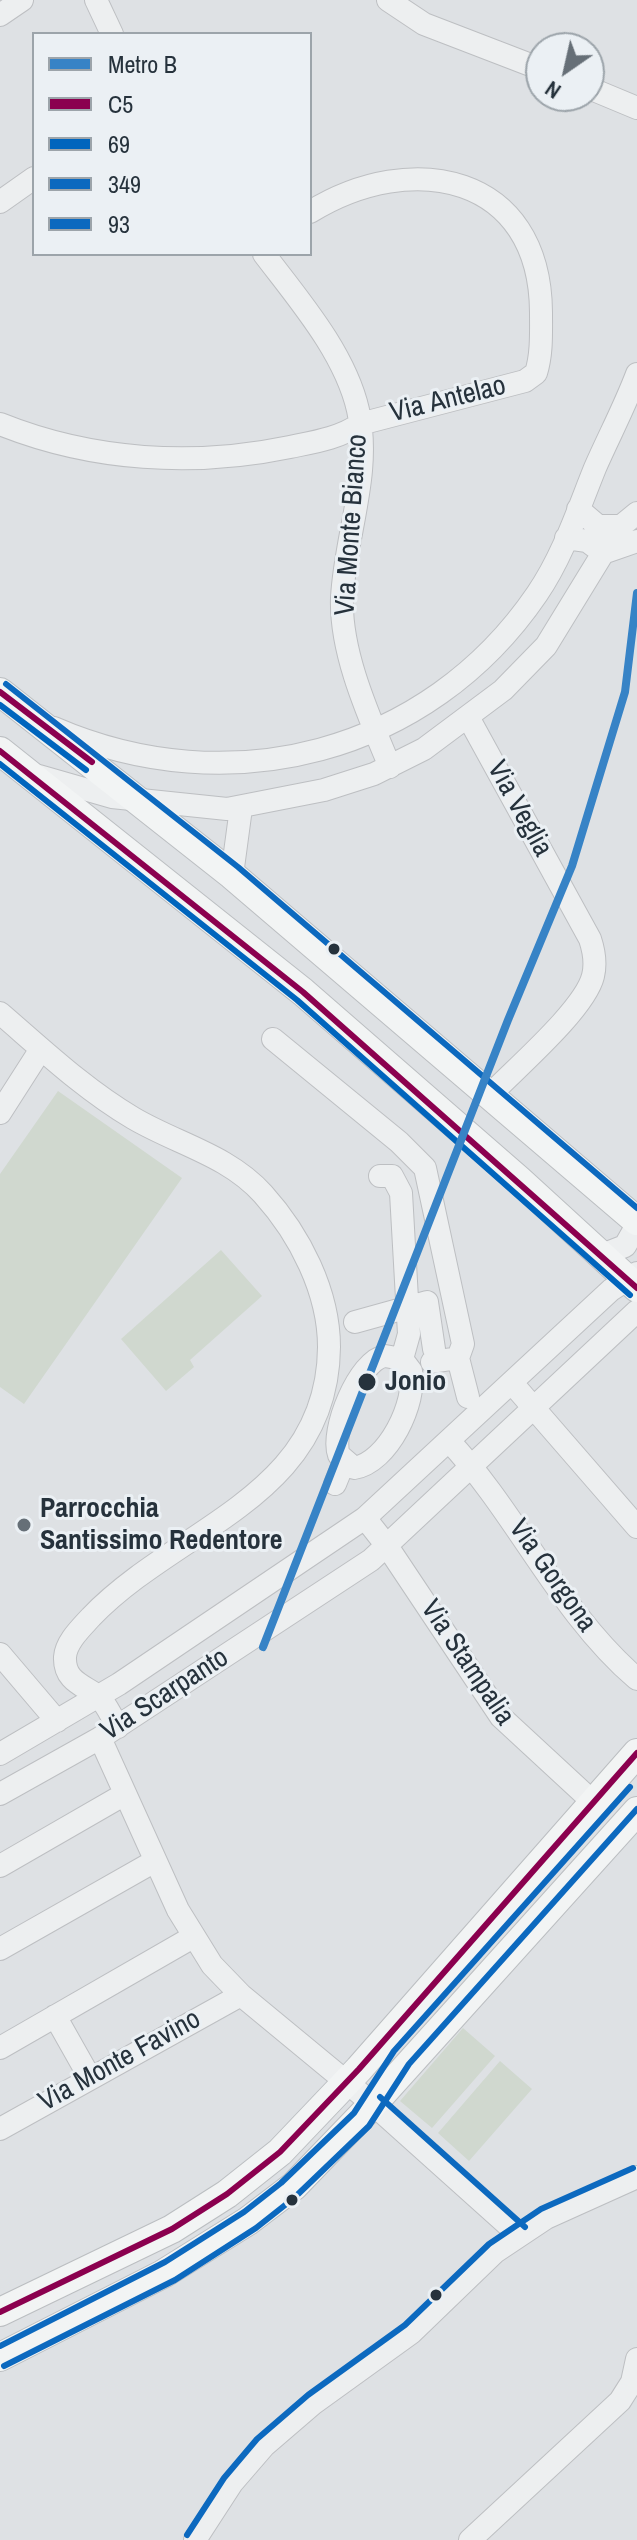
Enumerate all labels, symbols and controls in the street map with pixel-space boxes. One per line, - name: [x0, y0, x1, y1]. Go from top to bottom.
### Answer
- legend: [32, 32, 312, 256]
- north arrow: [525, 32, 605, 112]
- text: Metro B: [108, 48, 177, 80]
- text: N: [539, 74, 566, 106]
- text: C5: [108, 88, 133, 120]
- text: 69: [108, 128, 130, 160]
- text: 349: [108, 168, 141, 200]
- text: 93: [108, 208, 130, 240]
- street label: Via Antelao: [387, 369, 509, 431]
- street label: Via Monte Bianco: [329, 433, 375, 617]
- street label: Via Veglia: [479, 755, 559, 863]
- unlabelled marker: [326, 941, 342, 957]
- place label: Jonio: [385, 1365, 446, 1399]
- marker: Jonio: [356, 1371, 378, 1393]
- place label: Parrocchia Santissimo Redentore: [40, 1492, 282, 1558]
- street label: Via Gorgona: [501, 1513, 603, 1639]
- marker: Parrocchia Santissimo Redentore: [15, 1516, 33, 1534]
- street label: Via Stampalia: [413, 1594, 521, 1732]
- street label: Via Scarpanto: [95, 1641, 235, 1749]
- street label: Via Monte Favino: [33, 2003, 207, 2119]
- unlabelled marker: [284, 2192, 300, 2208]
- unlabelled marker: [428, 2287, 444, 2303]

